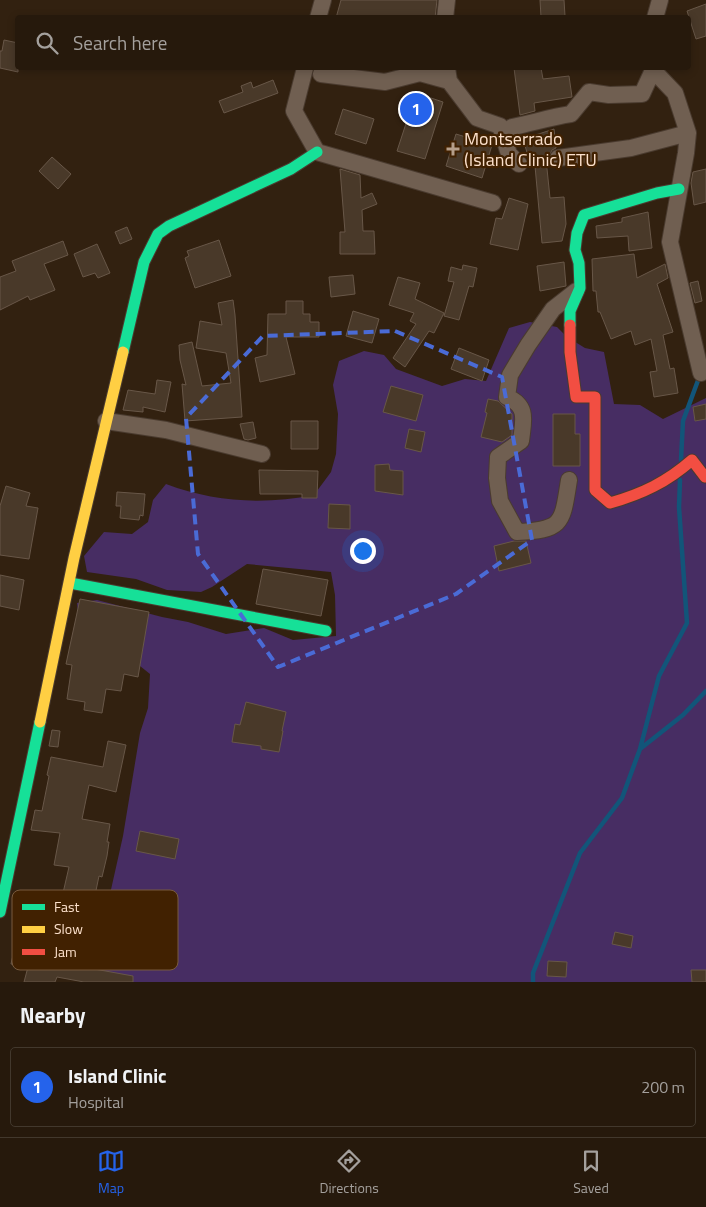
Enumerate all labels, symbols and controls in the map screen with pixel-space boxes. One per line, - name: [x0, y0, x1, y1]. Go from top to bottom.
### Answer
- search box: [15, 15, 691, 70]
- text: Search here: [73, 28, 167, 57]
- icon: search: [33, 29, 61, 57]
- pin: 1: [400, 90, 432, 128]
- place label: Montserrado (Island Clinic) ETU: [464, 125, 597, 173]
- marker: Montserrado (Island Clinic) ETU: [446, 142, 460, 156]
- your location: [350, 538, 376, 564]
- legend: [12, 890, 178, 970]
- text: Fast: [54, 896, 79, 917]
- text: Slow: [54, 918, 83, 939]
- text: Jam: [54, 941, 77, 962]
- text: Nearby: [20, 999, 85, 1031]
- text: Island Clinic: [68, 1061, 167, 1090]
- text: 1: [33, 1075, 41, 1099]
- text: 200 m: [641, 1075, 685, 1099]
- text: Hospital: [68, 1090, 124, 1114]
- tab: Map: [97, 1147, 125, 1198]
- tab: Directions: [319, 1147, 379, 1198]
- tab: Saved: [573, 1147, 609, 1198]

